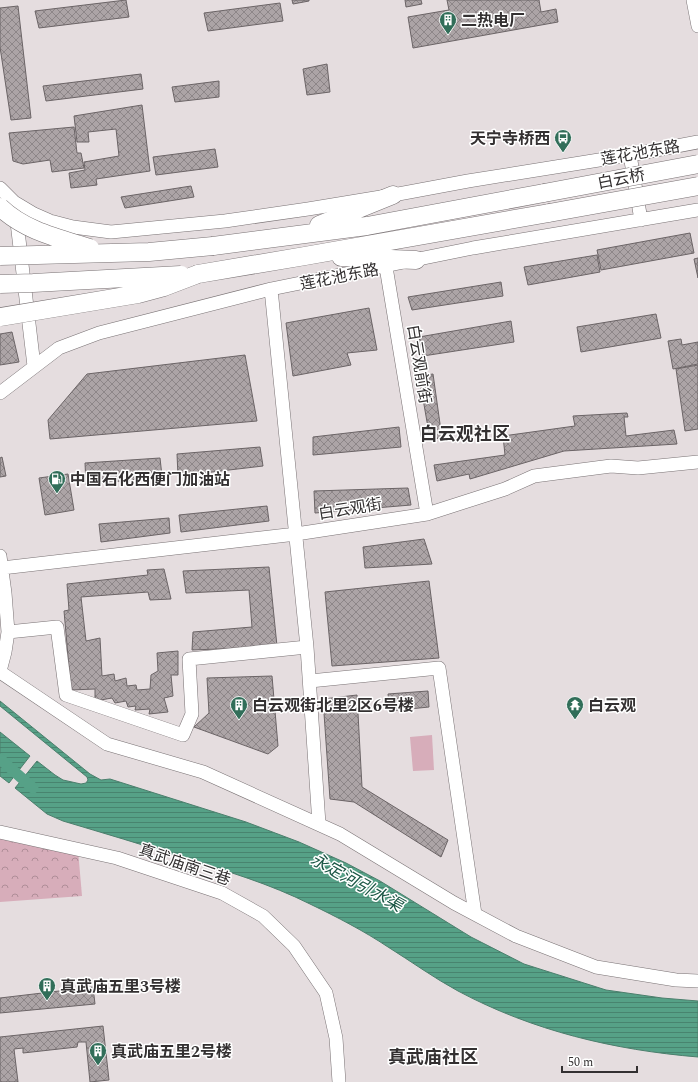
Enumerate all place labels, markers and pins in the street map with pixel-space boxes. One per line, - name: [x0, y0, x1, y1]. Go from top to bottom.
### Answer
- place label: 二热电厂: [461, 9, 525, 33]
- building icon: 二热电厂: [438, 10, 458, 35]
- place label: 天宁寺桥西: [470, 127, 550, 151]
- bus stop icon: 天宁寺桥西: [553, 128, 573, 153]
- place label: 中国石化西便门加油站: [70, 468, 230, 492]
- fuel station icon: 中国石化西便门加油站: [47, 469, 67, 494]
- place label: 白云观街北里2区6号楼: [252, 694, 414, 718]
- place label: 白云观: [588, 694, 636, 718]
- building icon: 白云观街北里2区6号楼: [229, 695, 249, 720]
- temple icon: 白云观: [565, 695, 585, 720]
- place label: 真武庙五里3号楼: [60, 975, 181, 999]
- building icon: 真武庙五里3号楼: [37, 976, 57, 1001]
- place label: 真武庙五里2号楼: [111, 1040, 232, 1064]
- building icon: 真武庙五里2号楼: [88, 1041, 108, 1066]

